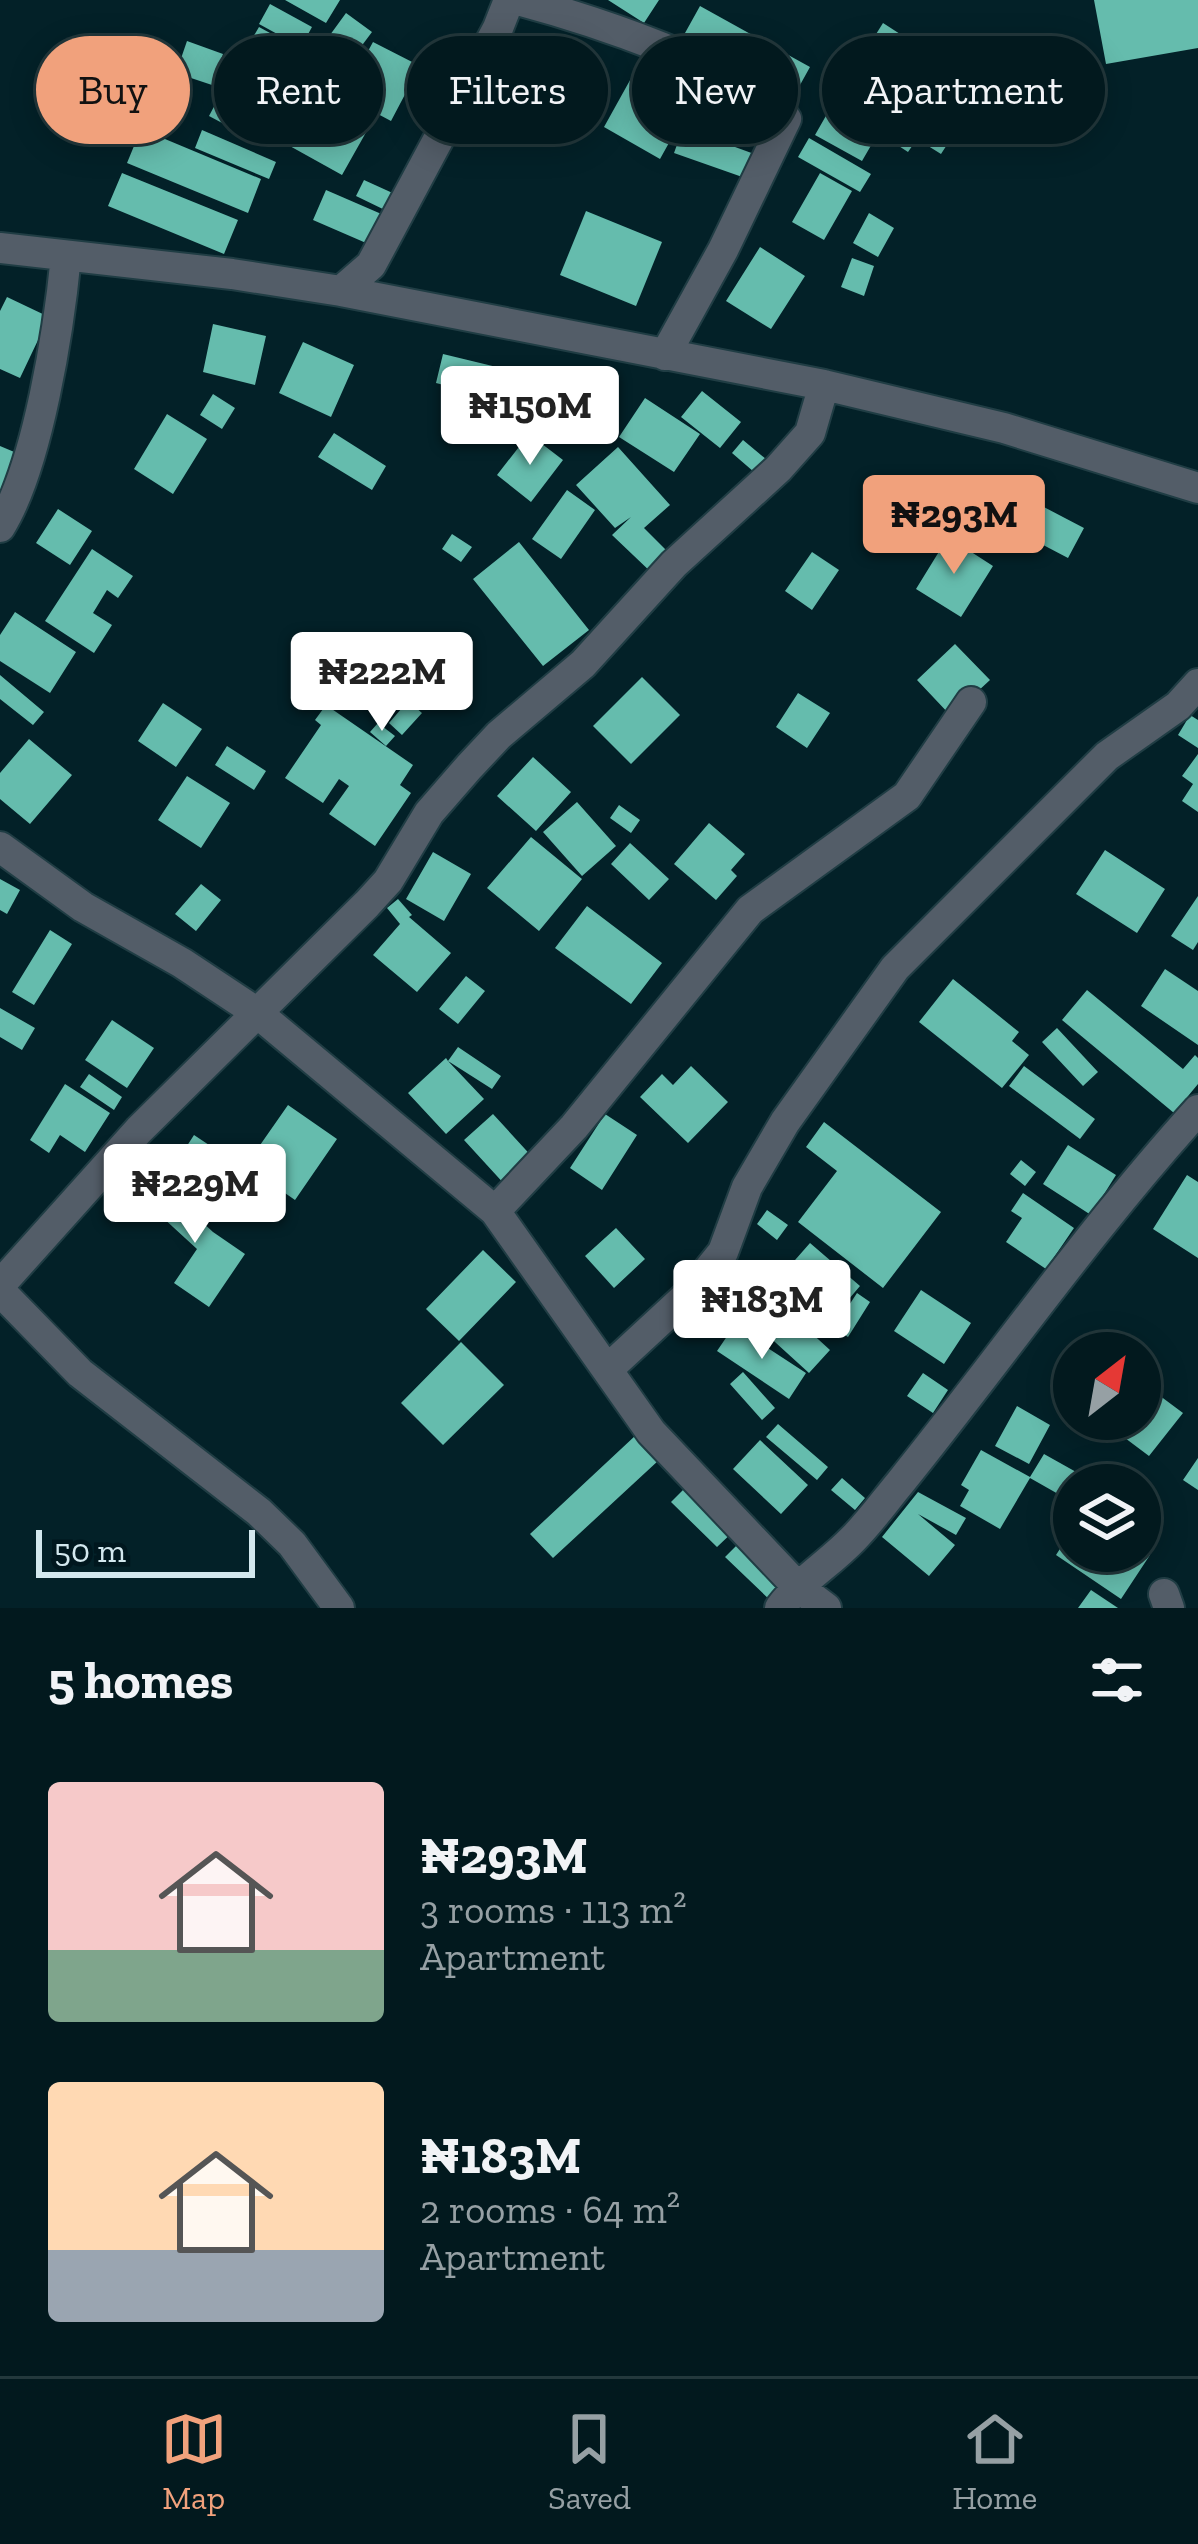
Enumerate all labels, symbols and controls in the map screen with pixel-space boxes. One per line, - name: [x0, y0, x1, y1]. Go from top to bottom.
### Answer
- chip: Buy: [36, 36, 190, 144]
- chip: Rent: [214, 36, 383, 144]
- chip: Filters: [407, 36, 608, 144]
- chip: New: [632, 36, 798, 144]
- chip: Apartment: [822, 36, 1105, 144]
- pin: ₦150M: [446, 366, 614, 468]
- text: ₦150M: [468, 381, 592, 428]
- pin: ₦293M: [870, 475, 1038, 577]
- text: ₦293M: [890, 490, 1018, 537]
- pin: ₦222M: [298, 632, 466, 734]
- text: ₦222M: [318, 647, 446, 694]
- pin: ₦229M: [111, 1144, 279, 1246]
- text: ₦229M: [131, 1159, 259, 1206]
- pin: ₦183M: [678, 1260, 846, 1362]
- text: ₦183M: [700, 1275, 824, 1322]
- north arrow: [1053, 1332, 1161, 1440]
- map controls: [1053, 1332, 1161, 1572]
- button: layers: [1053, 1464, 1161, 1572]
- scale bar: [36, 1524, 255, 1577]
- text: 50 m: [54, 1531, 126, 1570]
- icon: filters: [1084, 1647, 1150, 1713]
- text: 5 homes: [48, 1650, 233, 1711]
- text: ₦293M: [420, 1825, 588, 1886]
- icon: home: [144, 1830, 288, 1974]
- text: 3 rooms · 113 m²: [420, 1886, 686, 1933]
- text: Apartment: [420, 1933, 605, 1980]
- text: ₦183M: [420, 2125, 581, 2186]
- icon: home: [144, 2130, 288, 2274]
- text: 2 rooms · 64 m²: [420, 2186, 680, 2233]
- text: Apartment: [420, 2233, 605, 2280]
- tab: Map: [161, 2406, 227, 2517]
- tab: Saved: [548, 2406, 631, 2517]
- tab: Home: [952, 2406, 1037, 2517]

